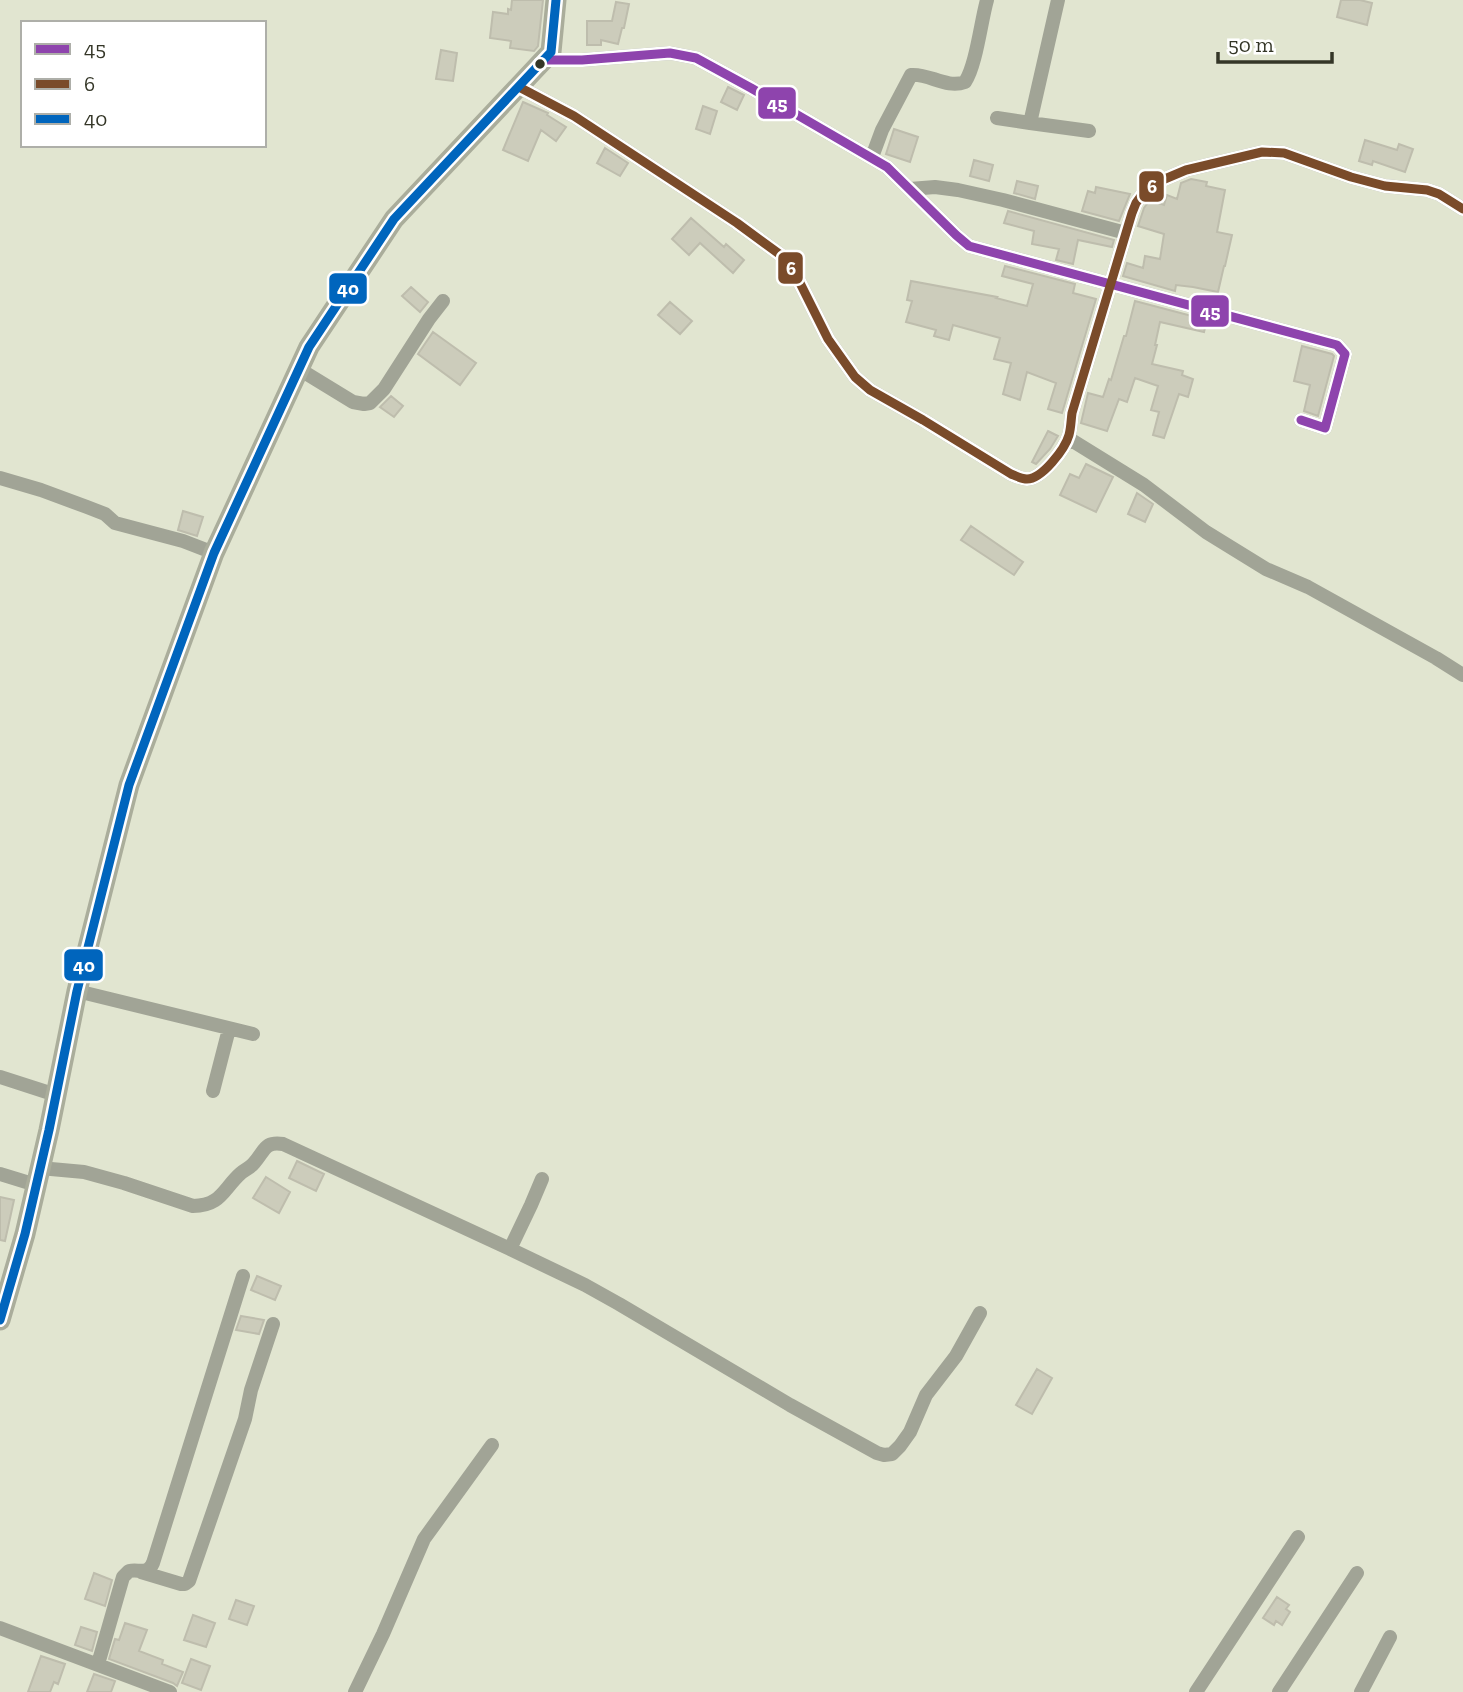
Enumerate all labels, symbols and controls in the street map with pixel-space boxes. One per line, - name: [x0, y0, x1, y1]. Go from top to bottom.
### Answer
- legend: [21, 21, 266, 147]
- scale bar: [1218, 21, 1332, 65]
- text: 50 m: [1228, 32, 1274, 57]
- text: 45: [84, 36, 106, 61]
- unlabelled marker: [533, 57, 547, 71]
- text: 6: [84, 71, 95, 96]
- line badge: 45: [757, 86, 797, 120]
- text: 45: [767, 92, 787, 115]
- text: 40: [84, 106, 107, 131]
- line badge: 6: [1138, 170, 1165, 203]
- text: 6: [1147, 175, 1157, 198]
- line badge: 6: [777, 251, 804, 285]
- text: 6: [786, 257, 796, 280]
- line badge: 40: [328, 272, 368, 305]
- text: 40: [337, 277, 359, 300]
- line badge: 45: [1190, 294, 1230, 328]
- text: 45: [1200, 300, 1220, 323]
- line badge: 40: [63, 948, 104, 982]
- text: 40: [73, 954, 95, 977]

